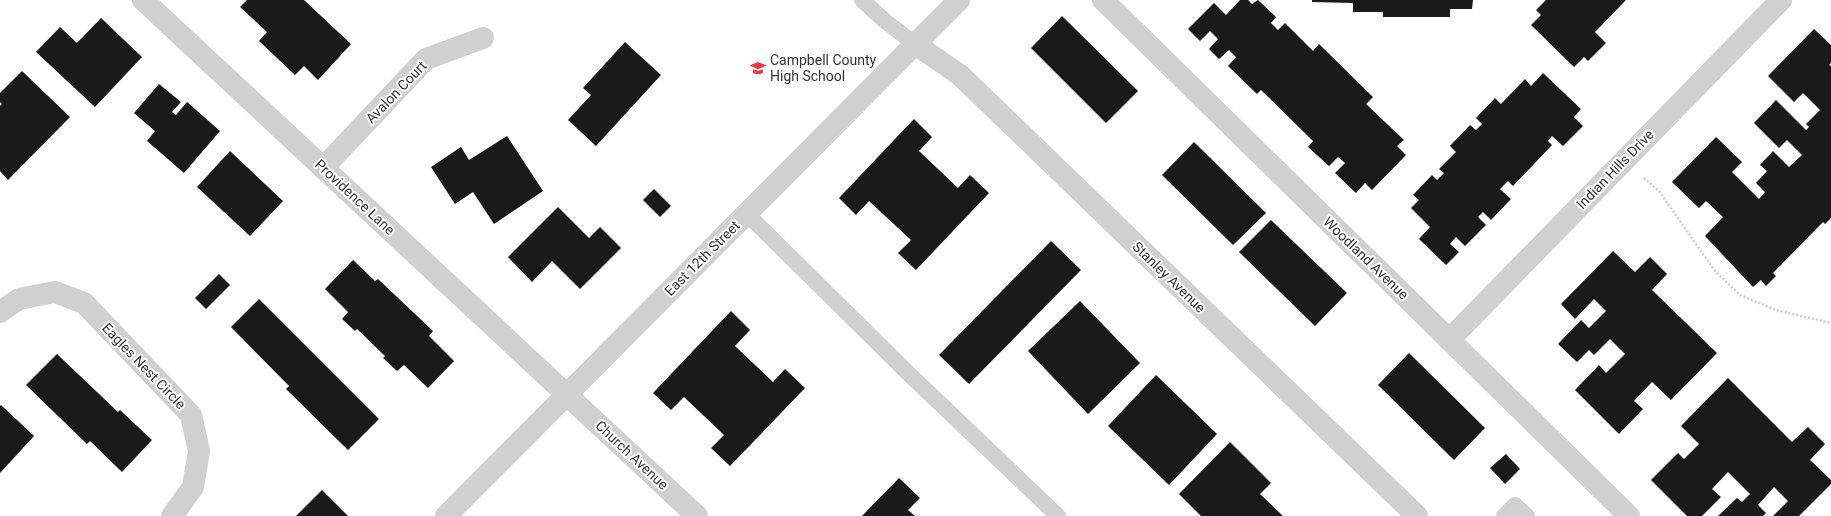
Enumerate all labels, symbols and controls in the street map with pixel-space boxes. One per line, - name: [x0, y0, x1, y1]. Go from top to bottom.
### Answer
- place label: Campbell County High School: [770, 52, 877, 84]
- street label: Avalon Court: [362, 57, 430, 126]
- school or university icon: Campbell County High School: [749, 59, 767, 77]
- street label: Indian Hills Drive: [1573, 126, 1657, 212]
- street label: Providence Lane: [312, 156, 398, 238]
- street label: Woodland Avenue: [1320, 213, 1412, 303]
- street label: East 12th Street: [661, 217, 743, 299]
- street label: Stanley Avenue: [1129, 238, 1209, 316]
- street label: Eagles Nest Circle: [99, 320, 189, 412]
- street label: Church Avenue: [592, 417, 672, 493]

